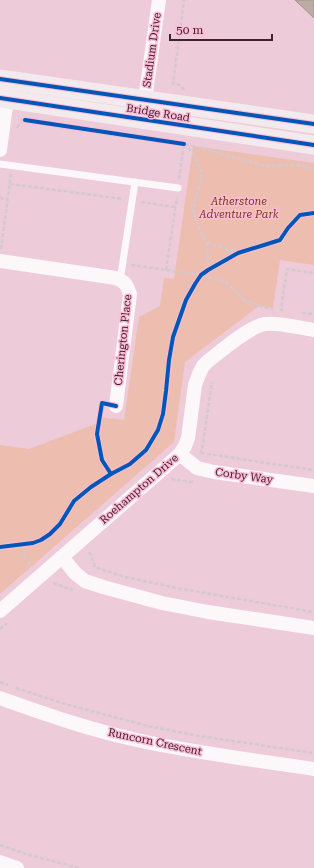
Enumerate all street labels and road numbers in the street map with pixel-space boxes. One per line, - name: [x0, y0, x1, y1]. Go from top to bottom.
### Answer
- street label: Stadium Drive: [140, 12, 164, 88]
- street label: Bridge Road: [125, 102, 191, 124]
- street label: Cherington Place: [112, 294, 134, 386]
- street label: Roehampton Drive: [97, 451, 181, 527]
- street label: Corby Way: [214, 466, 274, 487]
- street label: Runcorn Crescent: [107, 726, 203, 758]

